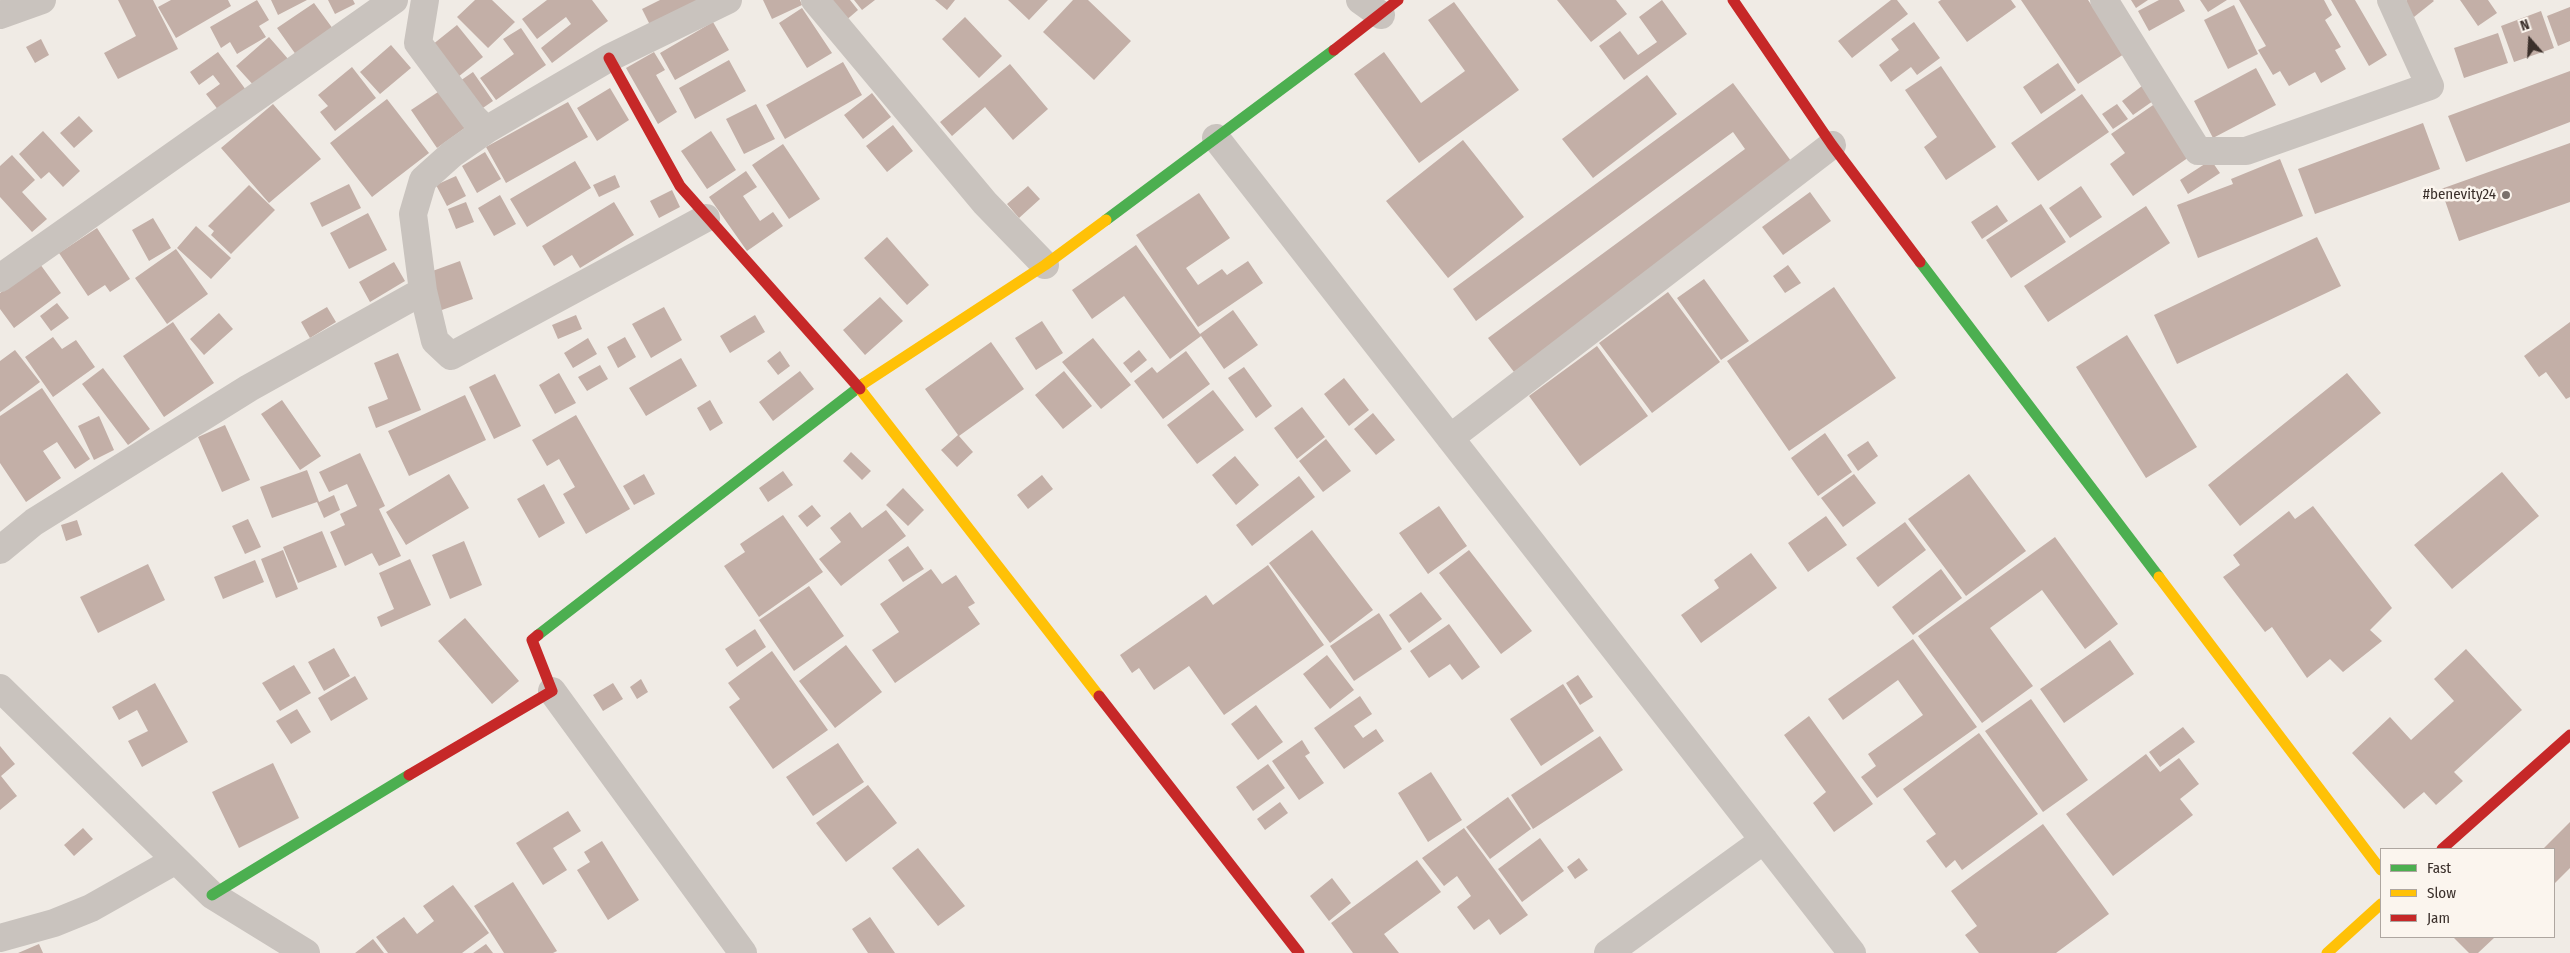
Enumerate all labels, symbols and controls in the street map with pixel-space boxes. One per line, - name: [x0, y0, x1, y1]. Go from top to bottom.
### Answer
- north arrow: [2505, 15, 2555, 65]
- text: N: [2518, 16, 2532, 35]
- place label: #benevity24: [2423, 186, 2496, 204]
- marker: #benevity24: [2500, 189, 2512, 201]
- legend: [2380, 848, 2555, 938]
- text: Fast: [2427, 859, 2451, 877]
- text: Slow: [2427, 884, 2456, 902]
- text: Jam: [2427, 909, 2450, 927]

